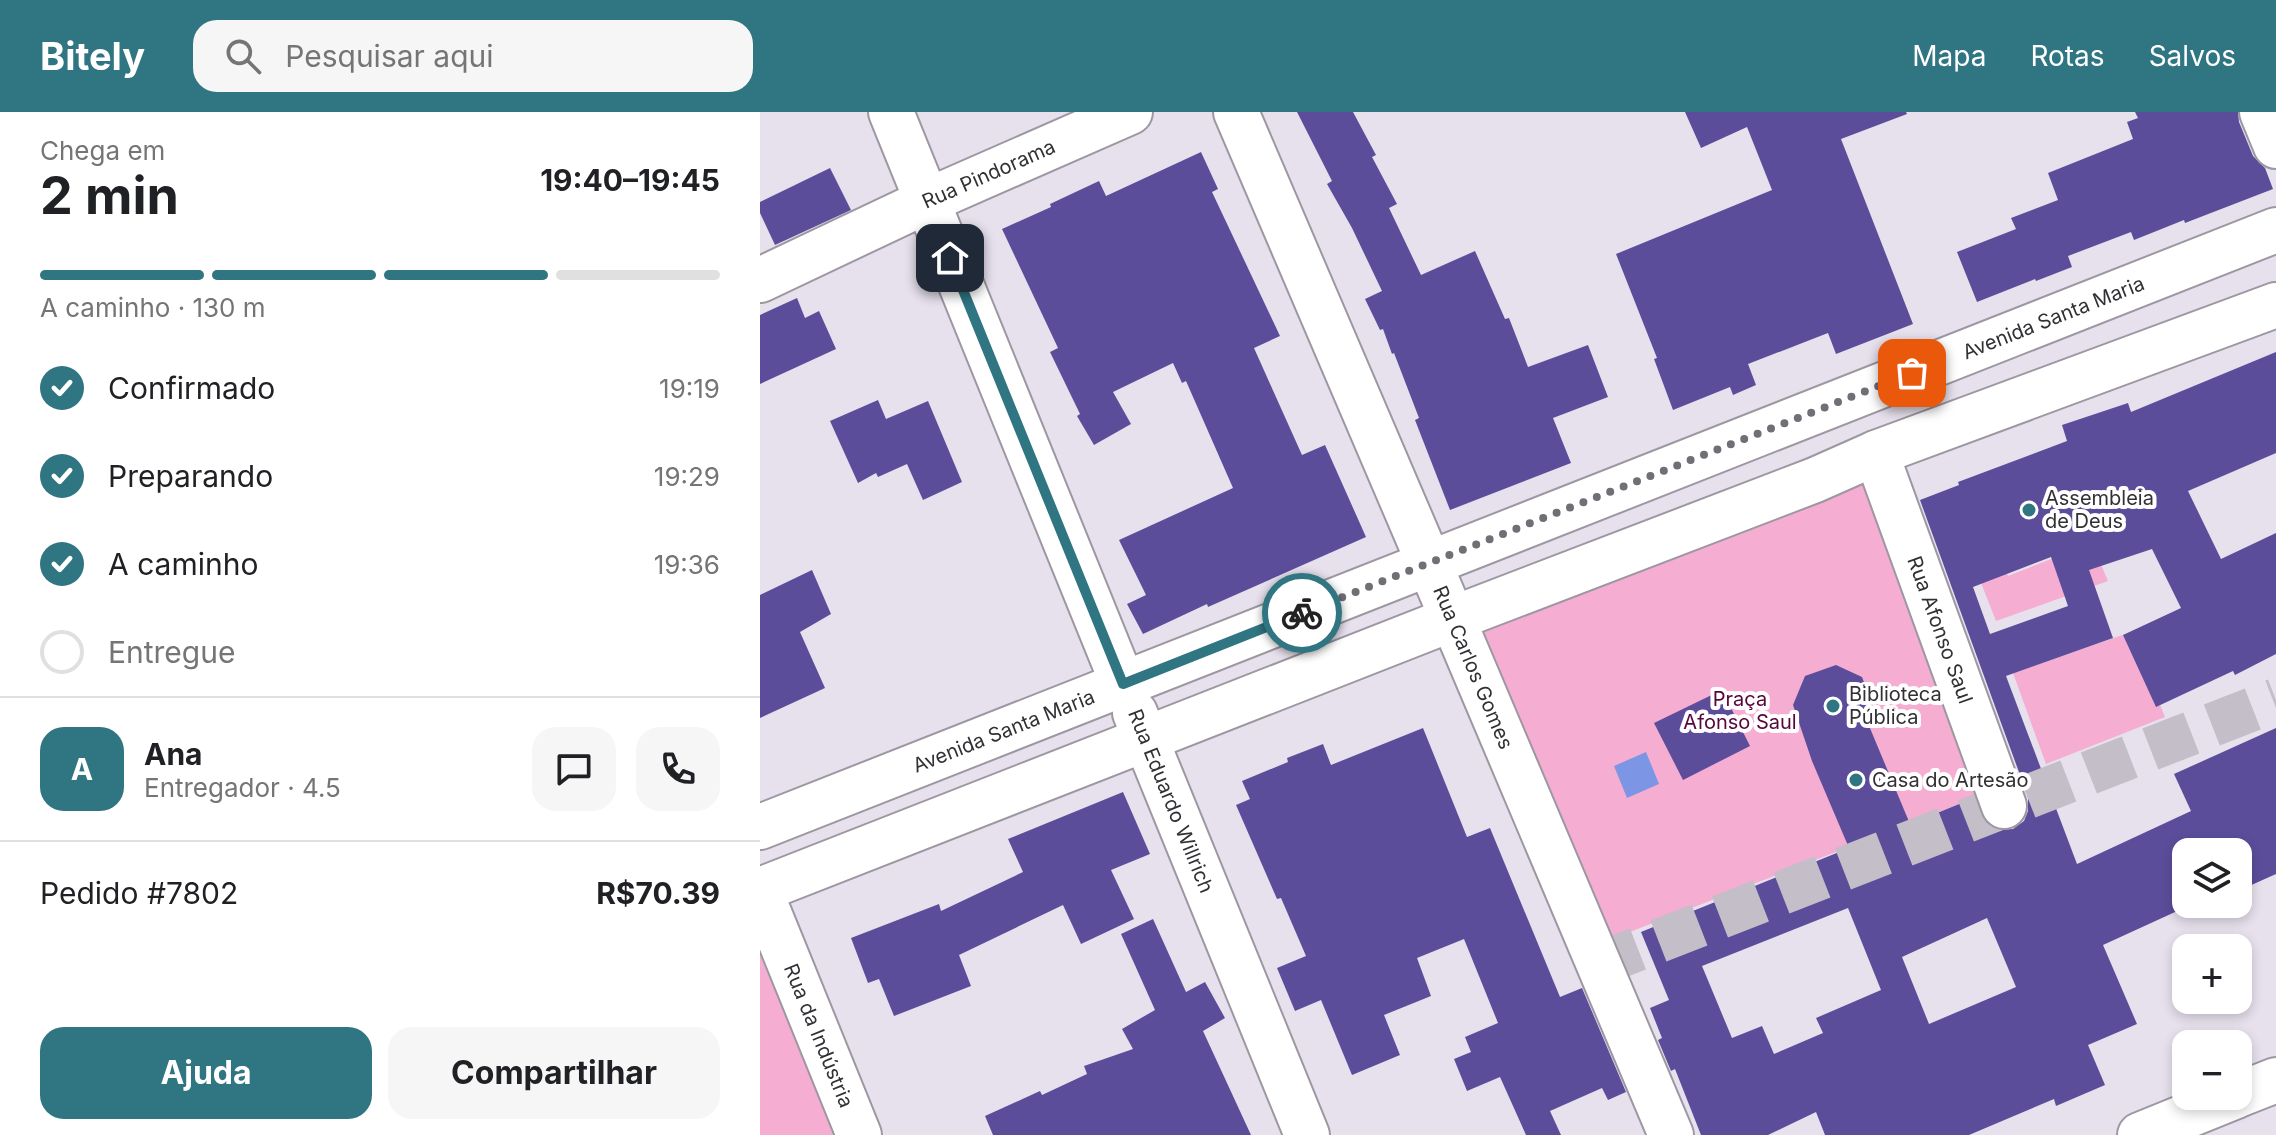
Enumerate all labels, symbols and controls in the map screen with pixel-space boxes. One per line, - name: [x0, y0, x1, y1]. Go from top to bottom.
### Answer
- search box: [193, 20, 753, 92]
- text: Bitely: [40, 33, 145, 79]
- icon: search: [221, 34, 265, 78]
- text: Pesquisar aqui: [285, 38, 494, 74]
- text: Mapa: [1912, 39, 1986, 73]
- text: Rotas: [2030, 39, 2105, 73]
- text: Salvos: [2149, 39, 2236, 73]
- street label: Rua Pindorama: [918, 134, 1059, 214]
- text: Chega em: [40, 135, 165, 166]
- text: 19:40–19:45: [540, 162, 720, 198]
- text: 2 min: [40, 164, 179, 227]
- pin: [916, 224, 984, 292]
- icon: home: [928, 236, 972, 280]
- street label: Avenida Santa Maria: [1959, 271, 2148, 364]
- text: A caminho · 130 m: [40, 292, 266, 323]
- pin: [1878, 339, 1946, 407]
- icon: bag: [1890, 351, 1934, 395]
- icon: check: [40, 366, 84, 410]
- text: Confirmado: [108, 370, 275, 406]
- text: 19:19: [659, 373, 720, 404]
- icon: check: [40, 454, 84, 498]
- text: Preparando: [108, 458, 273, 494]
- text: 19:29: [654, 461, 720, 492]
- place label: Assembleia de Deus: [2045, 486, 2154, 533]
- marker: Assembleia de Deus: [2020, 501, 2038, 519]
- icon: check: [40, 542, 84, 586]
- text: A caminho: [108, 546, 258, 582]
- text: 19:36: [654, 549, 720, 580]
- street label: Rua Afonso Saul: [1902, 553, 1978, 707]
- courier: [1262, 573, 1342, 653]
- street label: Rua Carlos Gomes: [1428, 582, 1518, 753]
- icon: bike: [1280, 591, 1324, 635]
- text: Entregue: [108, 634, 236, 670]
- place label: Biblioteca Pública: [1849, 682, 1942, 729]
- street label: Avenida Santa Maria: [909, 684, 1098, 778]
- park label: Praça Afonso Saul: [1683, 687, 1797, 734]
- marker: Biblioteca Pública: [1824, 697, 1842, 715]
- street label: Rua Eduardo Willrich: [1123, 706, 1219, 896]
- button: chat: [532, 727, 616, 811]
- button: phone: [636, 727, 720, 811]
- text: Ana: [144, 736, 203, 772]
- text: A: [71, 751, 93, 787]
- place label: Casa do Artesão: [1872, 768, 2029, 792]
- marker: Casa do Artesão: [1847, 771, 1865, 789]
- text: Entregador · 4.5: [144, 772, 341, 803]
- map controls: [2172, 838, 2252, 1110]
- button: layers: [2172, 838, 2252, 918]
- text: Pedido #7802: [40, 875, 238, 911]
- text: R$70.39: [596, 875, 720, 911]
- button: +: [2172, 934, 2252, 1014]
- street label: Rua da Indústria: [779, 960, 859, 1111]
- button: Ajuda: [40, 1027, 372, 1119]
- button: Compartilhar: [388, 1027, 720, 1119]
- button: −: [2172, 1030, 2252, 1110]

